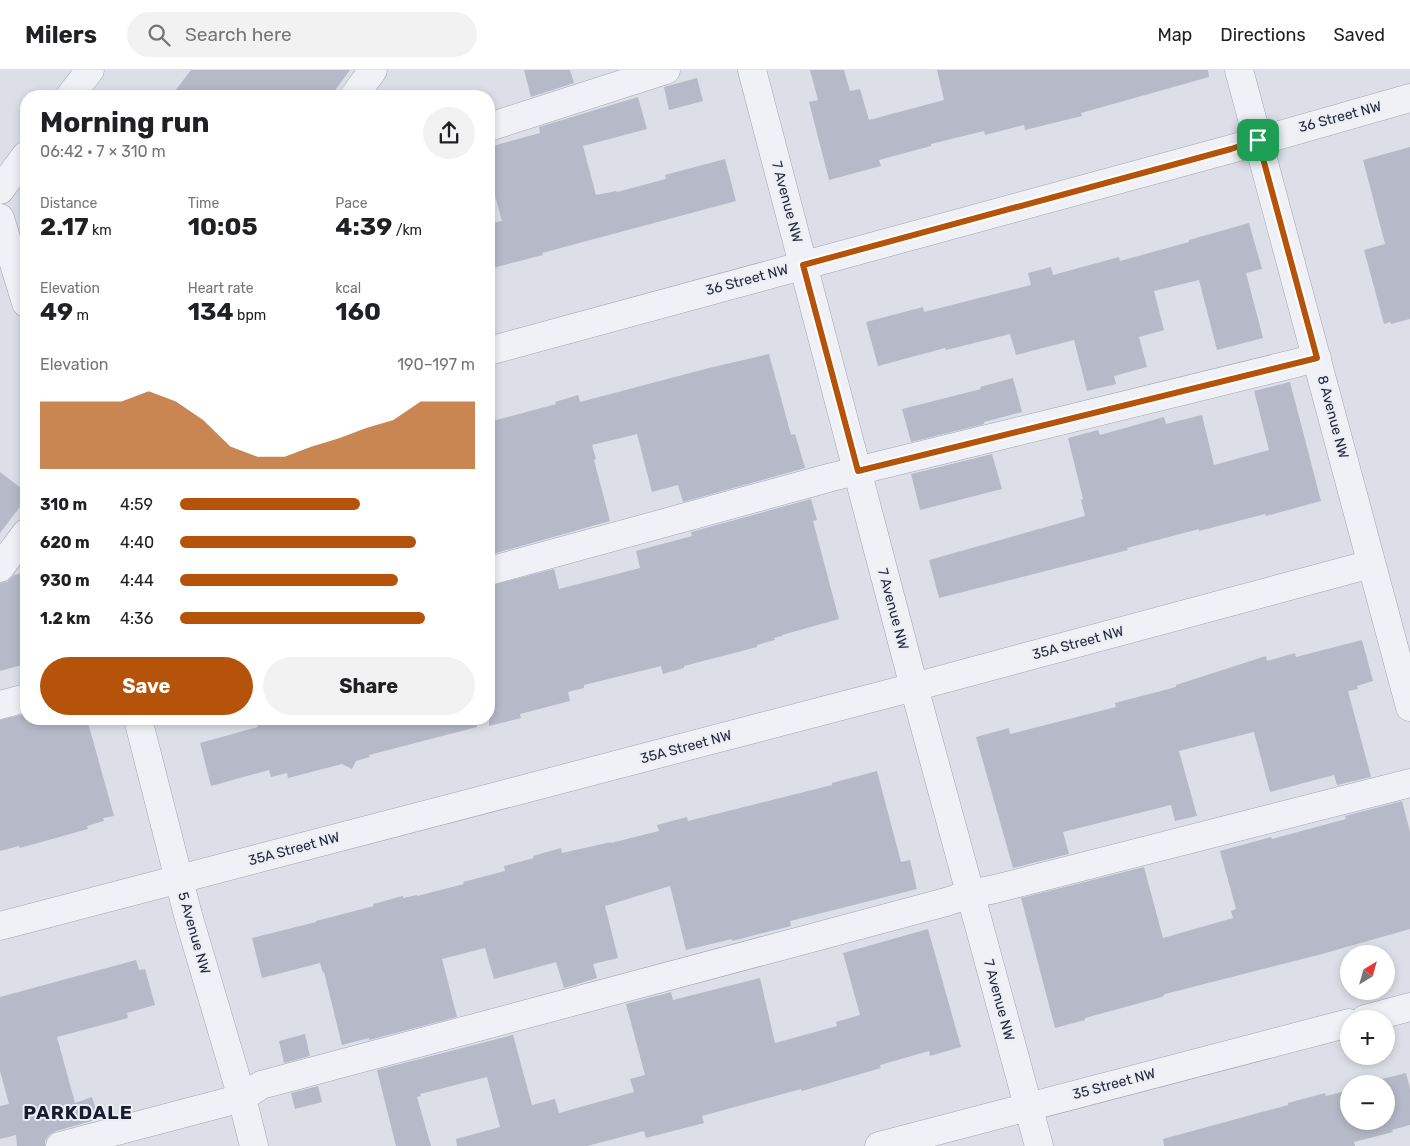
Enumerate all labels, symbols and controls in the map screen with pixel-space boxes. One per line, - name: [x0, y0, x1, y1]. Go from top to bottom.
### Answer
- search box: [127, 12, 477, 57]
- text: Milers: [25, 21, 97, 49]
- icon: search: [145, 21, 173, 49]
- text: Search here: [185, 23, 292, 46]
- text: Map: [1157, 24, 1192, 46]
- text: Directions: [1220, 24, 1306, 46]
- text: Saved: [1334, 24, 1385, 46]
- street label: 36 Street NW: [1297, 98, 1383, 136]
- text: Morning run: [40, 106, 209, 139]
- button: share: [423, 107, 475, 159]
- pin: [1237, 119, 1279, 161]
- icon: arrive: [1244, 126, 1272, 154]
- text: 06:42 · 7 × 310 m: [40, 142, 166, 161]
- street label: 7 Avenue NW: [768, 159, 806, 245]
- text: Distance: [40, 195, 97, 212]
- text: Time: [188, 195, 219, 212]
- text: Pace: [335, 195, 367, 212]
- text: 2.17: [40, 212, 88, 241]
- text: 10:05: [188, 212, 258, 241]
- text: 4:39: [335, 212, 392, 241]
- text: km: [88, 222, 112, 239]
- text: /km: [392, 222, 422, 239]
- street label: 36 Street NW: [704, 261, 790, 299]
- text: Elevation: [40, 280, 100, 297]
- text: Heart rate: [188, 280, 254, 297]
- text: kcal: [335, 280, 361, 297]
- text: 49: [40, 297, 73, 326]
- text: 134: [188, 297, 234, 326]
- text: 160: [335, 297, 381, 326]
- text: m: [73, 307, 89, 324]
- text: bpm: [234, 307, 266, 324]
- text: Elevation: [40, 355, 109, 374]
- text: 190–197 m: [397, 355, 475, 374]
- street label: 8 Avenue NW: [1314, 374, 1352, 460]
- text: 310 m: [40, 495, 87, 514]
- text: 4:59: [120, 495, 153, 514]
- text: 620 m: [40, 533, 90, 552]
- text: 4:40: [120, 533, 154, 552]
- street label: 7 Avenue NW: [874, 566, 912, 652]
- text: 930 m: [40, 571, 90, 590]
- text: 4:44: [120, 571, 154, 590]
- text: 1.2 km: [40, 609, 90, 628]
- text: 4:36: [120, 609, 153, 628]
- street label: 35A Street NW: [1030, 623, 1126, 663]
- button: Save: [40, 657, 253, 715]
- button: Share: [263, 657, 475, 715]
- street label: 35A Street NW: [638, 727, 734, 767]
- street label: 35A Street NW: [246, 829, 342, 869]
- street label: 5 Avenue NW: [174, 890, 214, 976]
- north arrow: [1340, 945, 1395, 1000]
- map controls: [1340, 945, 1395, 1130]
- street label: 7 Avenue NW: [980, 957, 1018, 1043]
- button: +: [1340, 1010, 1395, 1065]
- street label: 35 Street NW: [1071, 1065, 1157, 1103]
- button: −: [1340, 1075, 1395, 1130]
- district label: PARKDALE: [23, 1101, 133, 1124]

